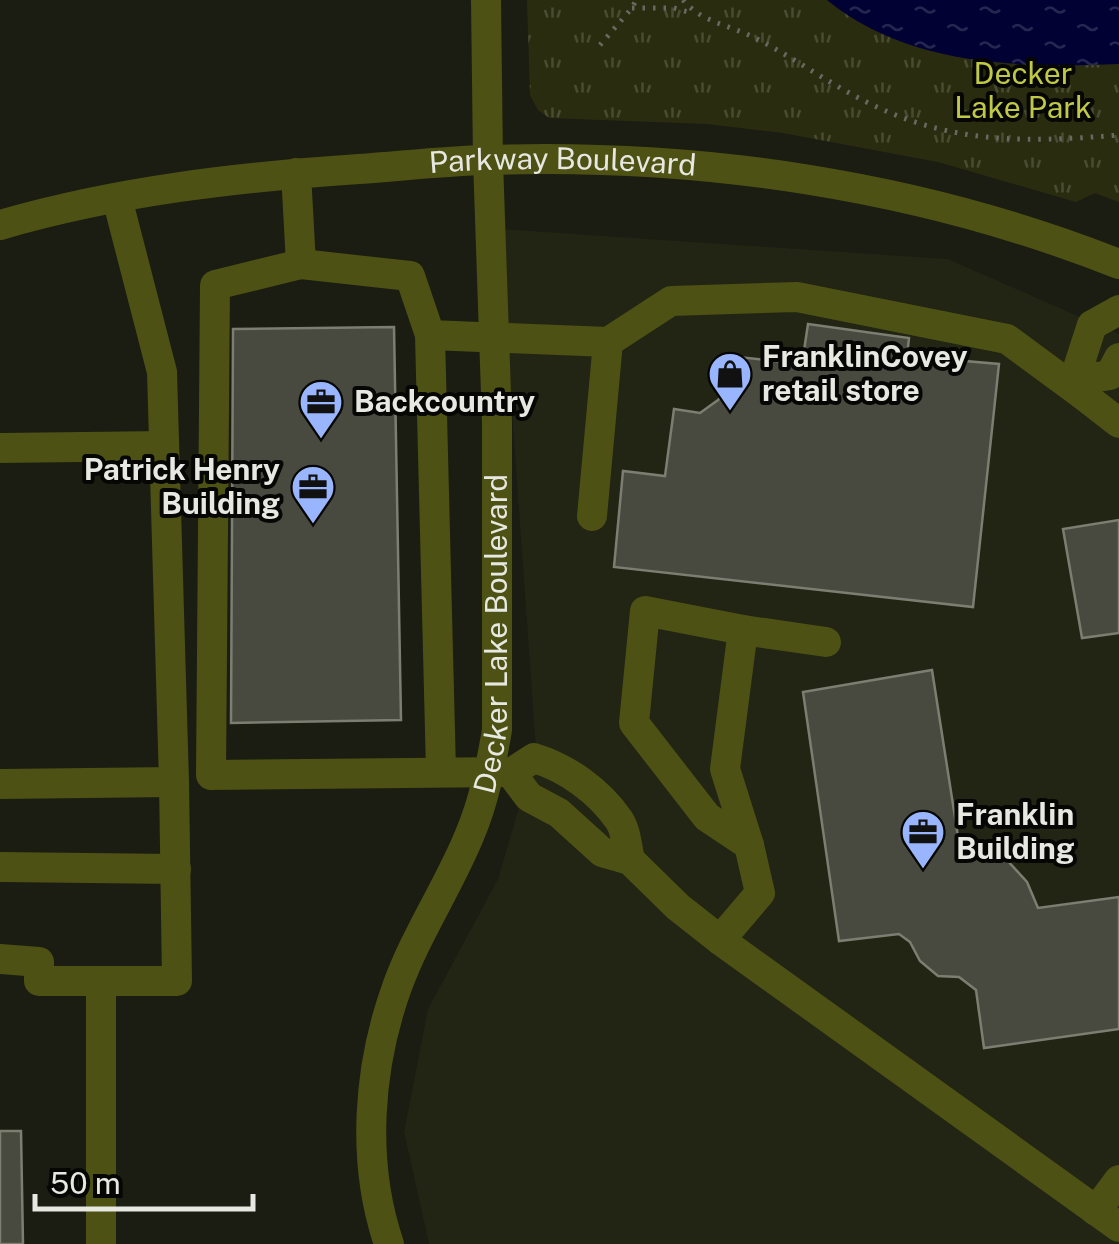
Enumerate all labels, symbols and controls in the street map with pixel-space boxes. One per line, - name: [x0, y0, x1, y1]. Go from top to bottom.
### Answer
- park label: Decker Lake Park: [954, 55, 1092, 125]
- street label: Parkway Boulevard: [428, 140, 698, 183]
- place label: FranklinCovey retail store: [762, 338, 968, 408]
- shop icon: FranklinCovey retail store: [707, 351, 753, 412]
- office icon: Backcountry: [298, 379, 344, 440]
- place label: Backcountry: [354, 383, 535, 419]
- place label: Patrick Henry Building: [84, 451, 280, 521]
- office icon: Patrick Henry Building: [290, 464, 336, 525]
- street label: Decker Lake Boulevard: [466, 474, 515, 797]
- place label: Franklin Building: [956, 796, 1075, 866]
- office icon: Franklin Building: [900, 809, 946, 870]
- scale bar: [35, 1149, 252, 1211]
- text: 50 m: [50, 1165, 121, 1201]

